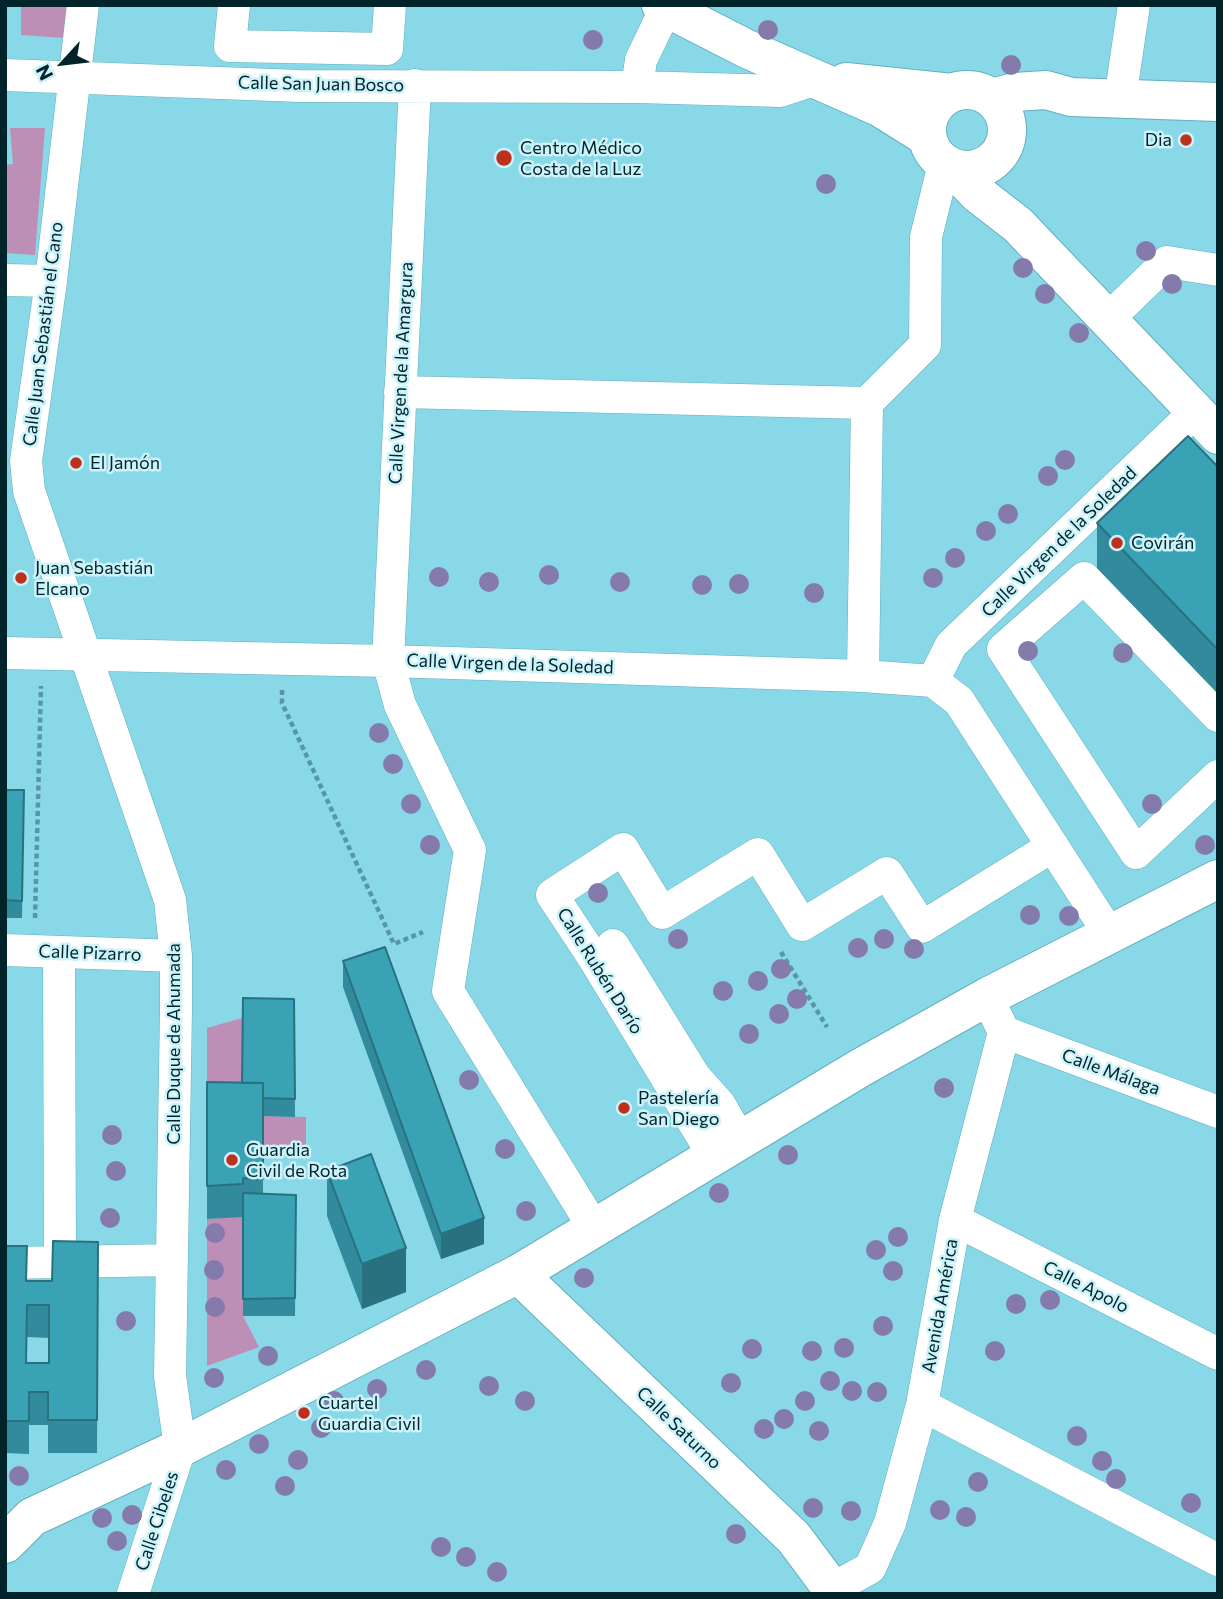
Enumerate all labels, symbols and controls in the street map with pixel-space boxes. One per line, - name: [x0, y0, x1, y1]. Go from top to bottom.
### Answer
- north arrow: [28, 28, 98, 98]
- text: N: [30, 61, 57, 84]
- street label: Calle San Juan Bosco: [238, 72, 404, 96]
- place label: Dia: [1145, 129, 1172, 151]
- marker: Dia: [1178, 132, 1194, 148]
- place label: Centro Médico Costa de la Luz: [520, 137, 642, 180]
- marker: Centro Médico Costa de la Luz: [494, 148, 514, 168]
- street label: Calle Juan Sebastián el Cano: [19, 221, 67, 447]
- street label: Calle Virgen de la Amargura: [384, 261, 418, 485]
- place label: El Jamón: [90, 452, 160, 474]
- marker: El Jamón: [68, 455, 84, 471]
- street label: Calle Virgen de la Soledad: [977, 462, 1141, 622]
- place label: Covirán: [1131, 532, 1194, 554]
- marker: Covirán: [1109, 535, 1125, 551]
- place label: Juan Sebastián Elcano: [35, 557, 153, 600]
- marker: Juan Sebastián Elcano: [13, 570, 29, 586]
- street label: Calle Virgen de la Soledad: [406, 650, 614, 678]
- street label: Calle Rubén Darío: [552, 904, 648, 1038]
- street label: Calle Pizarro: [38, 940, 142, 966]
- street label: Calle Duque de Ahumada: [163, 943, 185, 1145]
- street label: Calle Málaga: [1059, 1044, 1163, 1100]
- place label: Pastelería San Diego: [638, 1087, 719, 1130]
- marker: Pastelería San Diego: [616, 1100, 632, 1116]
- place label: Guardia Civil de Rota: [246, 1139, 347, 1182]
- marker: Guardia Civil de Rota: [224, 1152, 240, 1168]
- street label: Avenida América: [918, 1237, 962, 1375]
- street label: Calle Apolo: [1040, 1256, 1132, 1318]
- street label: Calle Saturno: [632, 1382, 726, 1474]
- place label: Cuartel Guardia Civil: [318, 1392, 421, 1434]
- marker: Cuartel Guardia Civil: [296, 1405, 312, 1421]
- street label: Calle Cibeles: [131, 1469, 183, 1573]

